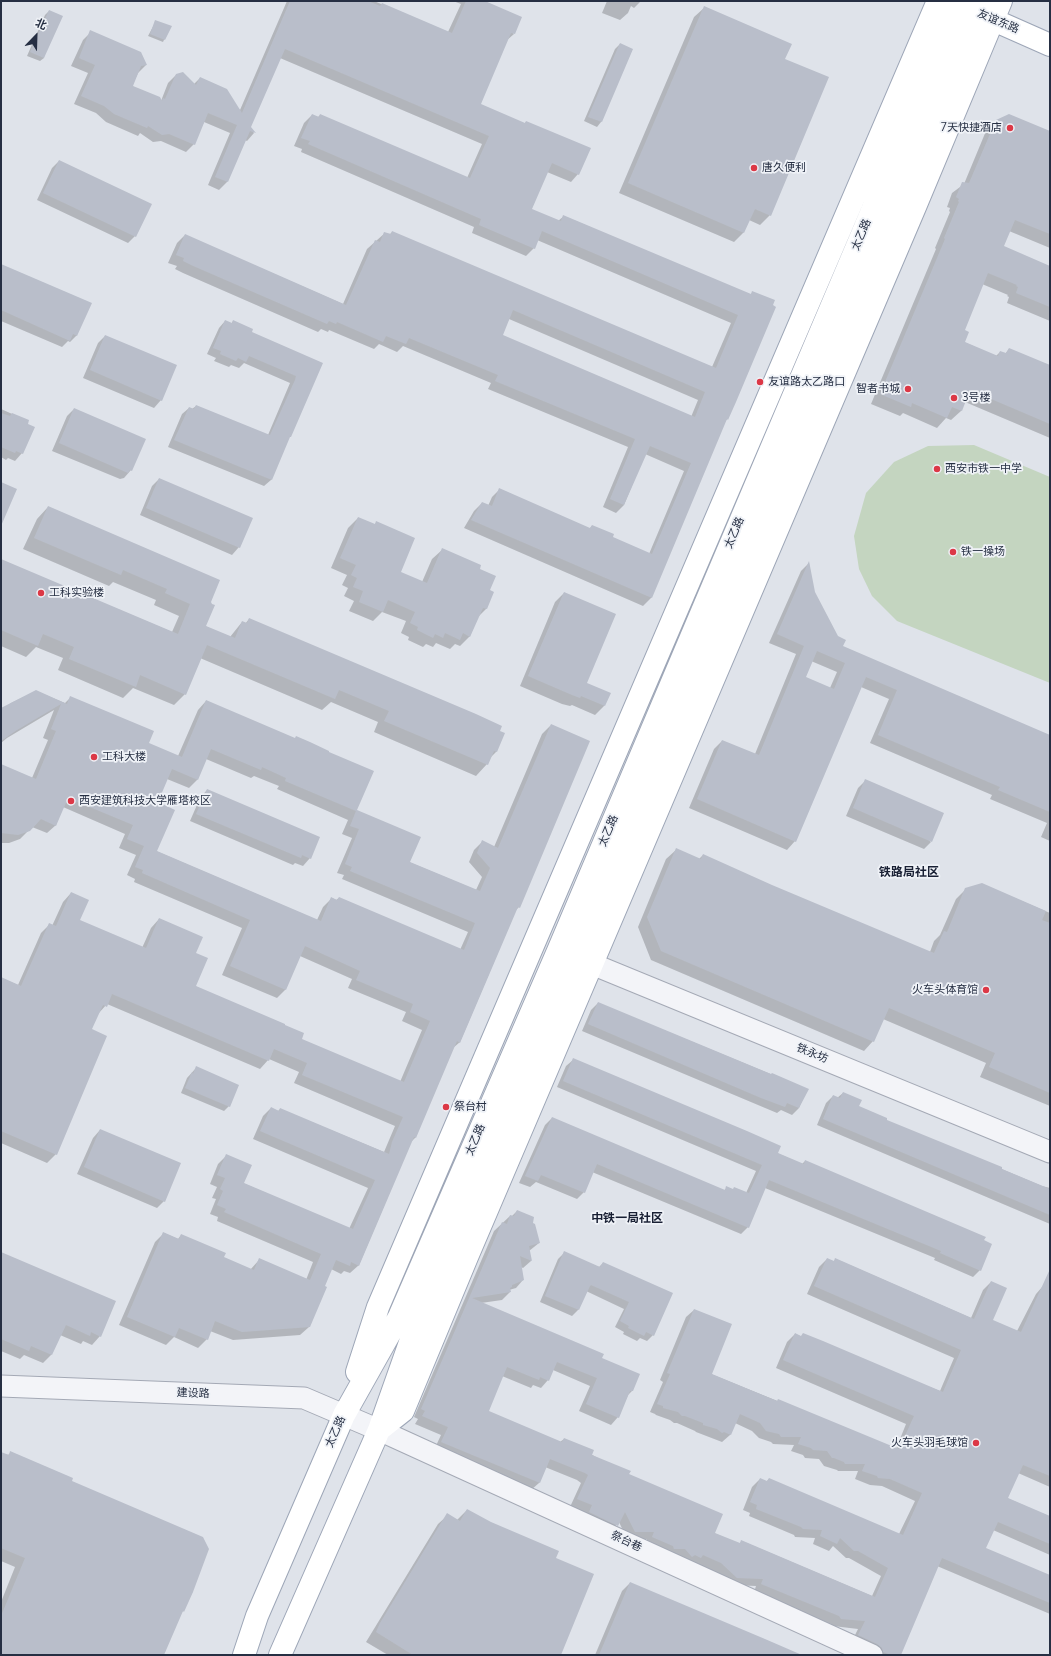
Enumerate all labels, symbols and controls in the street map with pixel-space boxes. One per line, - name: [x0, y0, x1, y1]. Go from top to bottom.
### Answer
- street label: 友谊东路: [975, 7, 1021, 37]
- text: 北: [33, 15, 49, 34]
- north arrow: [16, 16, 56, 56]
- place label: 7天快捷酒店: [940, 121, 1002, 135]
- marker: 7天快捷酒店: [1005, 123, 1015, 133]
- place label: 唐久便利: [762, 161, 806, 175]
- marker: 唐久便利: [749, 163, 759, 173]
- street label: 太乙路: [849, 217, 875, 253]
- place label: 友谊路太乙路口: [768, 375, 845, 389]
- marker: 友谊路太乙路口: [755, 377, 765, 387]
- place label: 智者书城: [856, 382, 900, 396]
- marker: 智者书城: [903, 384, 913, 394]
- place label: 3号楼: [962, 391, 991, 405]
- marker: 3号楼: [949, 393, 959, 403]
- place label: 西安市铁一中学: [945, 462, 1022, 476]
- marker: 西安市铁一中学: [932, 464, 942, 474]
- street label: 太乙路: [722, 515, 748, 551]
- place label: 铁一操场: [961, 545, 1005, 559]
- marker: 铁一操场: [948, 547, 958, 557]
- place label: 工科实验楼: [49, 586, 104, 600]
- marker: 工科实验楼: [36, 588, 46, 598]
- place label: 工科大楼: [102, 750, 146, 764]
- marker: 工科大楼: [89, 752, 99, 762]
- place label: 西安建筑科技大学雁塔校区: [79, 794, 211, 808]
- marker: 西安建筑科技大学雁塔校区: [66, 796, 76, 806]
- street label: 太乙路: [596, 813, 622, 849]
- district label: 铁路局社区: [879, 866, 939, 880]
- place label: 火车头体育馆: [912, 983, 978, 997]
- marker: 火车头体育馆: [981, 985, 991, 995]
- street label: 铁永坊: [794, 1042, 830, 1066]
- place label: 祭台村: [454, 1100, 487, 1114]
- marker: 祭台村: [441, 1102, 451, 1112]
- street label: 太乙路: [463, 1122, 489, 1158]
- district label: 中铁一局社区: [591, 1212, 663, 1226]
- street label: 建设路: [176, 1387, 210, 1401]
- street label: 太乙路: [323, 1414, 349, 1450]
- place label: 火车头羽毛球馆: [891, 1436, 968, 1450]
- marker: 火车头羽毛球馆: [971, 1438, 981, 1448]
- street label: 祭台巷: [608, 1529, 644, 1555]

